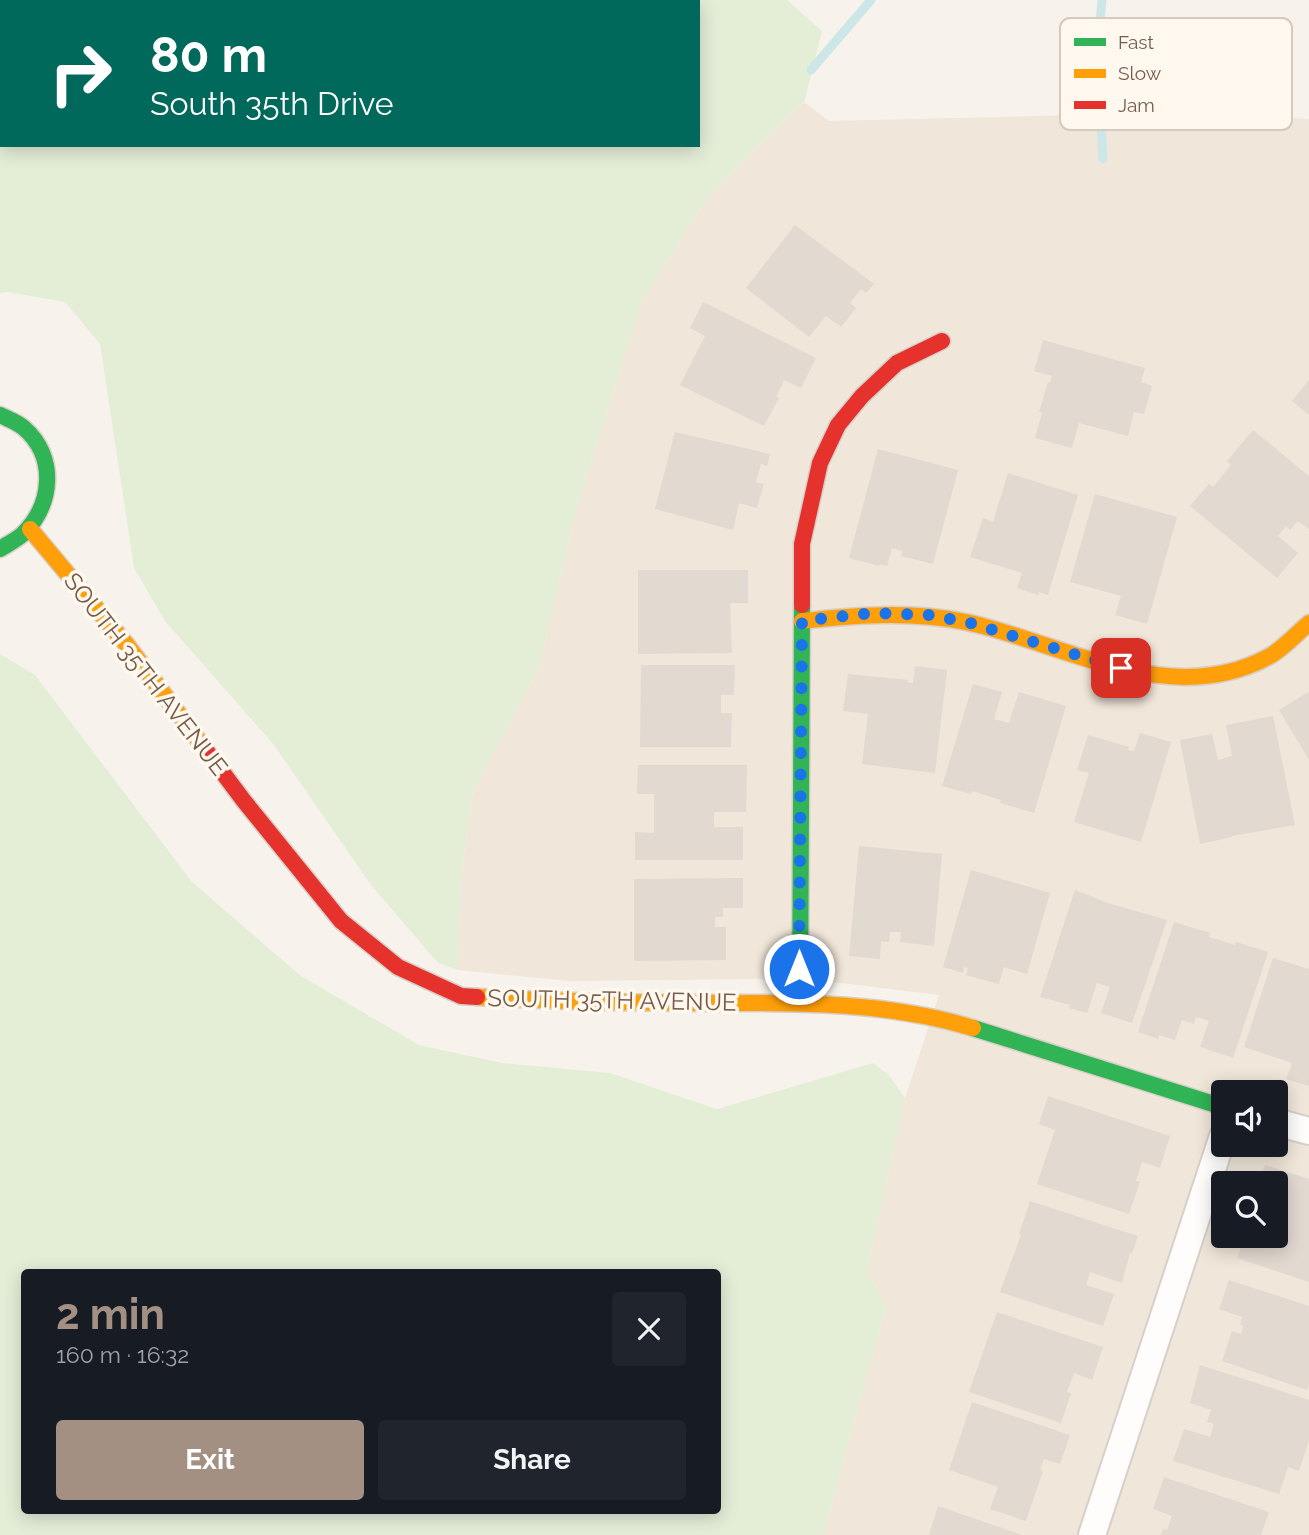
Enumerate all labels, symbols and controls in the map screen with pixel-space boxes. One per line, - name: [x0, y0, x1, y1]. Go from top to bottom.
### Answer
- legend: [1060, 18, 1292, 130]
- text: 80 m: [150, 26, 267, 83]
- icon: right: [35, 28, 126, 119]
- text: Fast: [1118, 31, 1154, 53]
- text: Slow: [1118, 62, 1162, 84]
- text: South 35th Drive: [150, 85, 393, 122]
- text: Jam: [1118, 94, 1155, 116]
- street label: SOUTH 35TH AVENUE: [58, 567, 234, 781]
- pin: [1091, 638, 1151, 698]
- icon: arrive: [1102, 649, 1140, 687]
- position arrow: [762, 932, 836, 1006]
- street label: SOUTH 35TH AVENUE: [487, 983, 737, 1017]
- map controls: [1211, 1080, 1288, 1248]
- button: sound: [1211, 1080, 1288, 1157]
- button: search: [1211, 1171, 1288, 1248]
- text: 2 min: [56, 1290, 165, 1339]
- button: close: [612, 1292, 686, 1366]
- text: 160 m · 16:32: [56, 1341, 189, 1368]
- button: Exit: [56, 1420, 364, 1500]
- button: Share: [378, 1420, 686, 1500]

